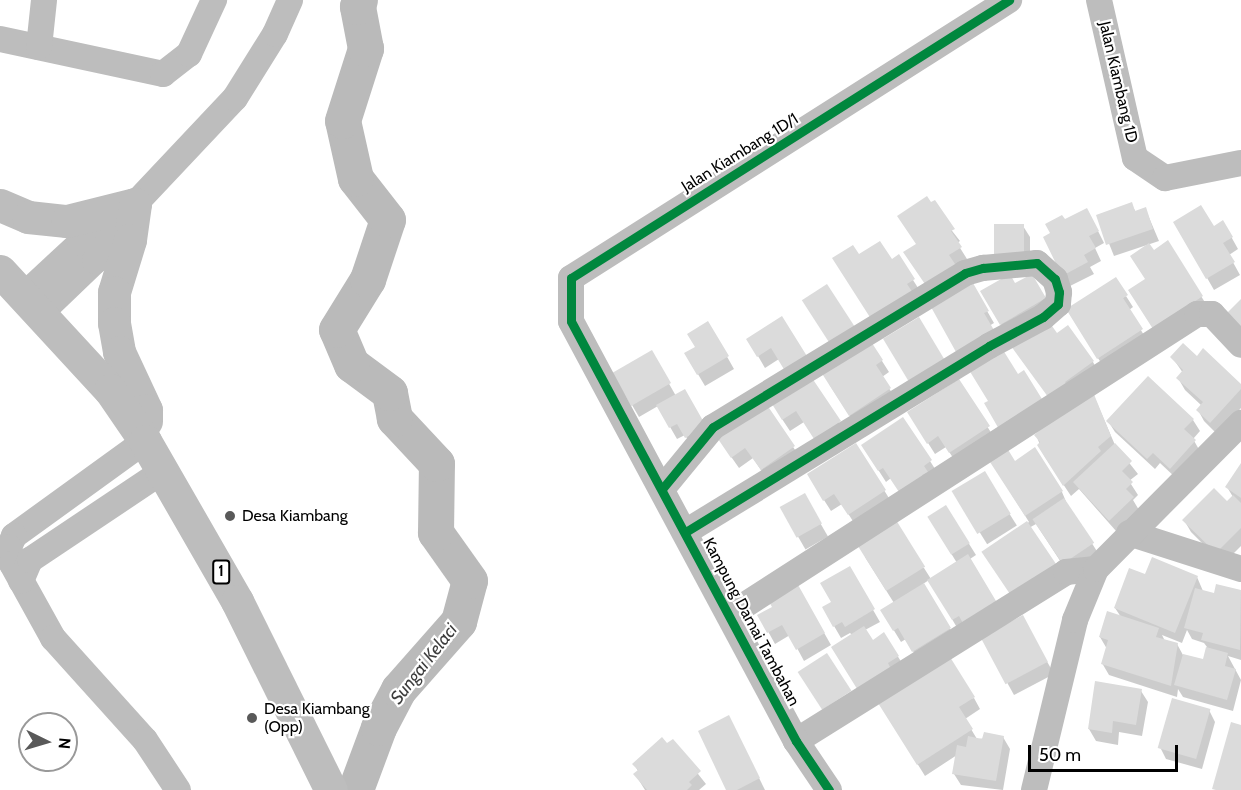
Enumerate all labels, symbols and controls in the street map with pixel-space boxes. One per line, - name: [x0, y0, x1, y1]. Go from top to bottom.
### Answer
- street label: Jalan Kiambang 1D: [1095, 19, 1141, 145]
- street label: Jalan Kiambang 1D/1: [678, 109, 802, 197]
- place label: Desa Kiambang: [242, 506, 348, 526]
- marker: Desa Kiambang: [223, 509, 237, 523]
- street label: Kampung Damai Tambahan: [698, 535, 804, 709]
- road number: 1: [212, 560, 230, 584]
- water label: Sungai Kelaci: [386, 620, 462, 708]
- place label: Desa Kiambang (Opp): [264, 699, 370, 737]
- marker: Desa Kiambang (Opp): [245, 711, 259, 725]
- north arrow: [18, 712, 78, 772]
- scale bar: [1031, 733, 1181, 771]
- text: N: [54, 737, 74, 750]
- text: 50 m: [1039, 744, 1081, 766]

